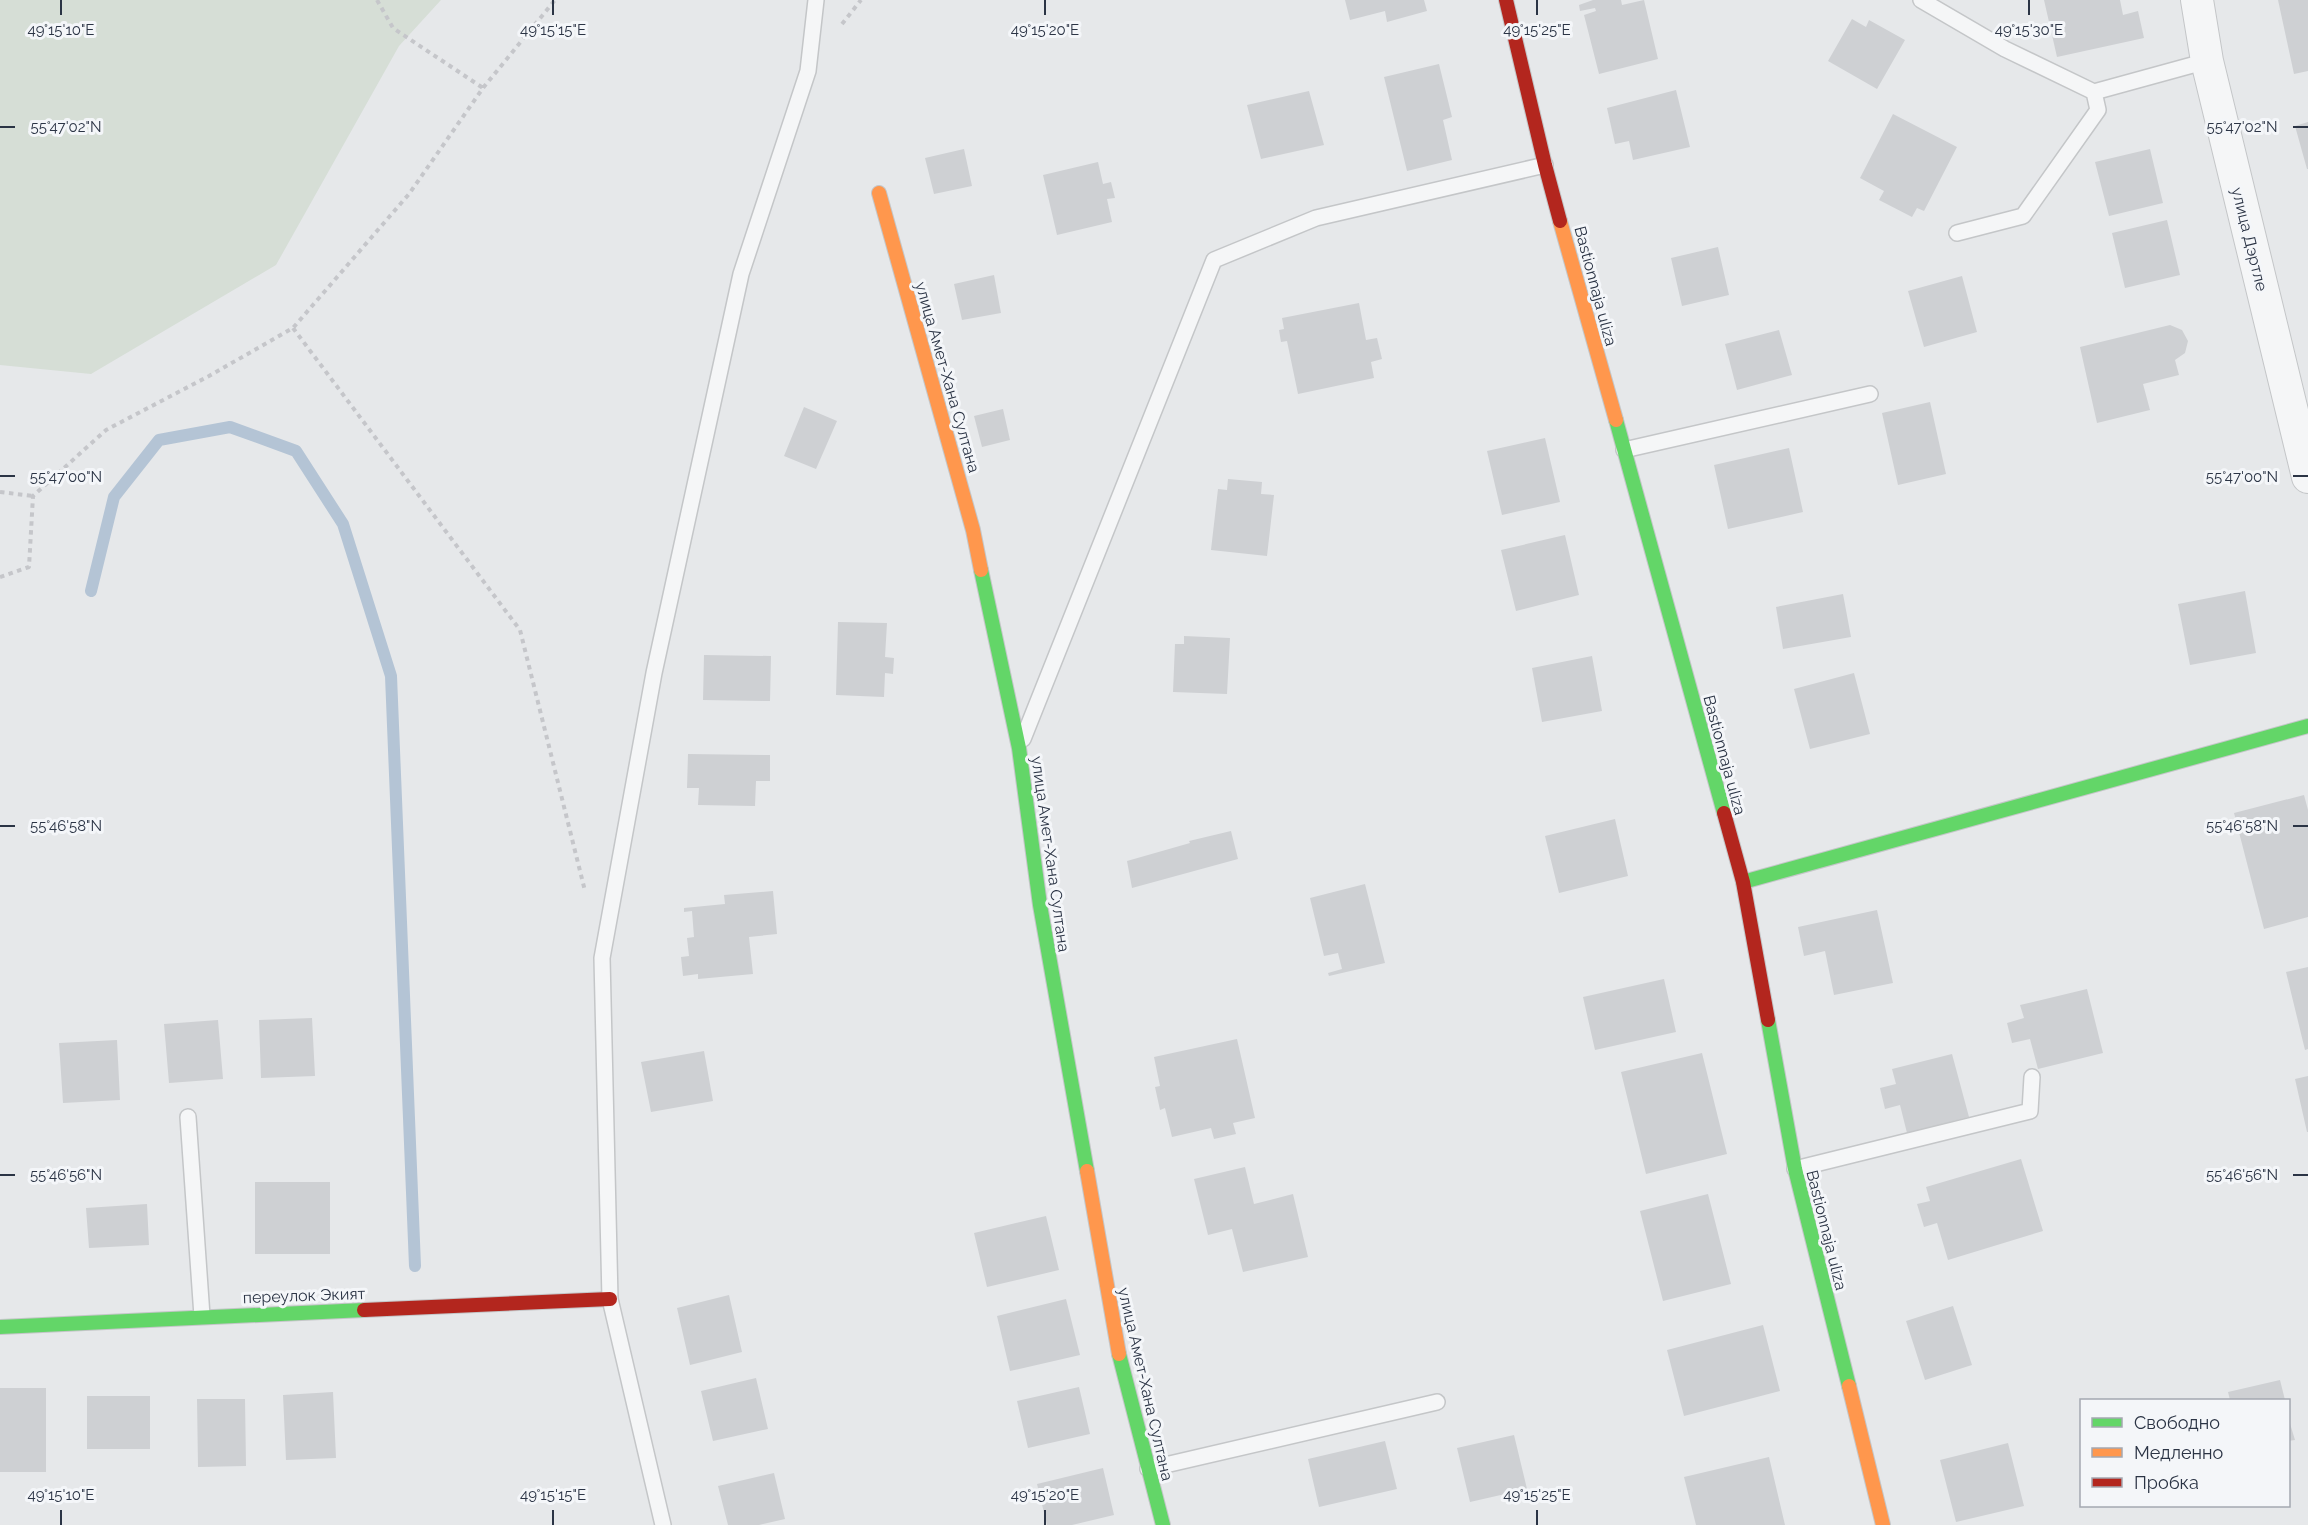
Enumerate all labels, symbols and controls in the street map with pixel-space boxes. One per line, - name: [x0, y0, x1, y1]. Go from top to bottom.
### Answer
- text: 49°15'10"E: [28, 21, 95, 39]
- text: 49°15'15"E: [520, 21, 586, 39]
- text: 49°15'20"E: [1011, 21, 1079, 39]
- text: 49°15'25"E: [1503, 21, 1571, 39]
- text: 49°15'30"E: [1995, 21, 2063, 39]
- text: 55°47'02"N: [30, 118, 102, 136]
- text: 55°47'02"N: [2206, 118, 2278, 136]
- street label: улица Дэртле: [2227, 185, 2272, 293]
- street label: Bastionnaja uliza: [1570, 224, 1621, 348]
- street label: улица Амет-Хана Султана: [911, 279, 984, 475]
- text: 55°47'00"N: [30, 468, 102, 486]
- text: 55°47'00"N: [2206, 468, 2278, 486]
- street label: Bastionnaja uliza: [1699, 693, 1750, 817]
- street label: улица Амет-Хана Султана: [1027, 755, 1074, 953]
- text: 55°46'58"N: [30, 817, 102, 835]
- text: 55°46'58"N: [2206, 817, 2278, 835]
- text: 55°46'56"N: [30, 1166, 102, 1184]
- text: 55°46'56"N: [2206, 1166, 2278, 1184]
- street label: Bastionnaja uliza: [1802, 1168, 1851, 1292]
- street label: переулок Экият: [243, 1284, 366, 1307]
- street label: улица Амет-Хана Султана: [1114, 1286, 1177, 1483]
- legend: [2080, 1399, 2290, 1507]
- text: Свободно: [2134, 1412, 2220, 1433]
- text: Медленно: [2134, 1442, 2223, 1463]
- text: Пробка: [2134, 1472, 2199, 1493]
- text: 49°15'10"E: [28, 1486, 95, 1504]
- text: 49°15'15"E: [520, 1486, 586, 1504]
- text: 49°15'20"E: [1011, 1486, 1079, 1504]
- text: 49°15'25"E: [1503, 1486, 1571, 1504]

